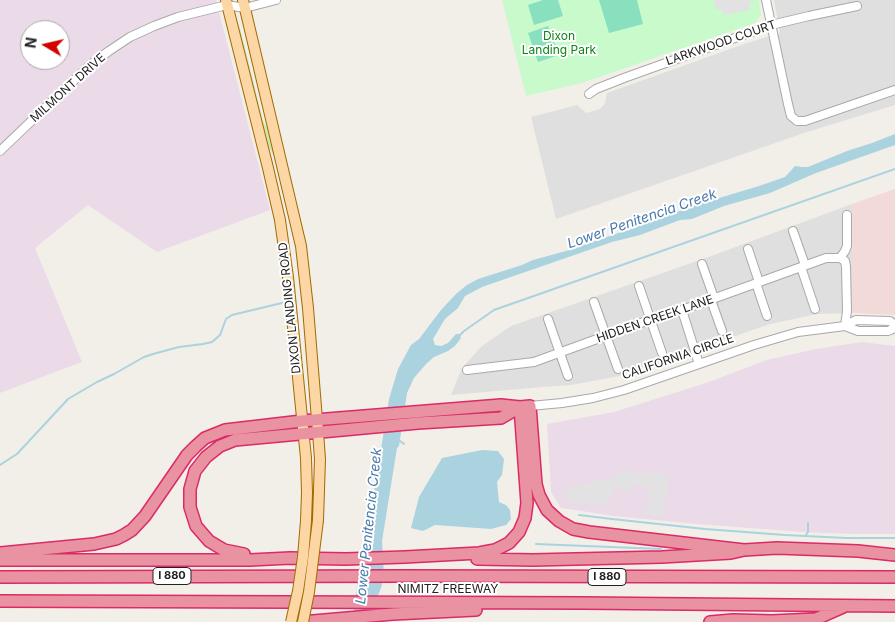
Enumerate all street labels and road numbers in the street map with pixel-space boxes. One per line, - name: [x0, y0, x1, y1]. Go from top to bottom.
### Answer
- street label: LARKWOOD COURT: [664, 17, 778, 69]
- street label: MILMONT DRIVE: [27, 50, 109, 126]
- street label: DIXON LANDING ROAD: [276, 242, 304, 374]
- street label: HIDDEN CREEK LANE: [595, 292, 715, 346]
- street label: CALIFORNIA CIRCLE: [620, 331, 736, 383]
- road number: I 880: [153, 568, 191, 584]
- road number: I 880: [588, 568, 626, 586]
- street label: NIMITZ FREEWAY: [398, 582, 498, 596]

